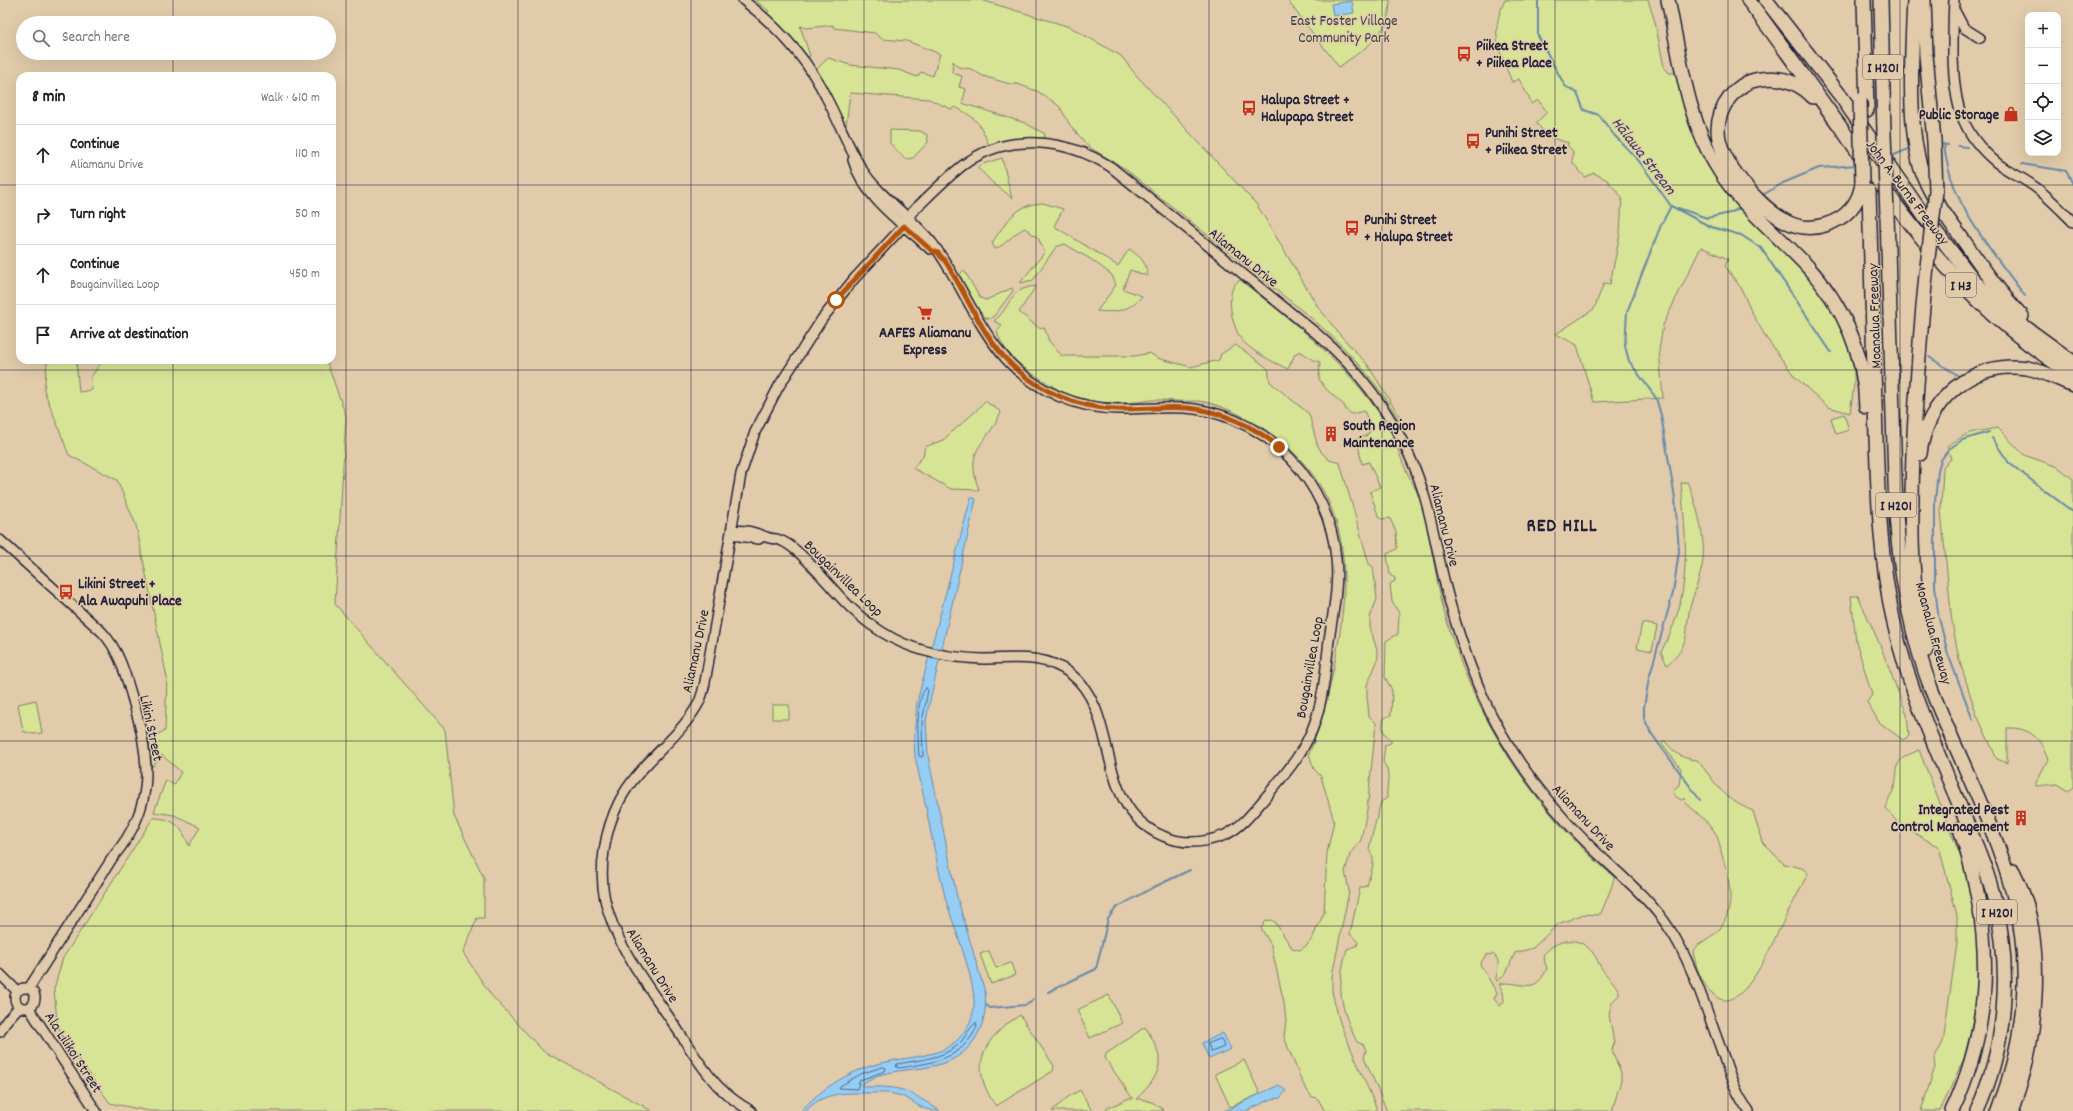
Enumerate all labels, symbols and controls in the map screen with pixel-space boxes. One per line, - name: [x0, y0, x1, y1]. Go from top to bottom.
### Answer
- park label: East Foster Village Community Park: [1290, 11, 1398, 50]
- map controls: [2025, 12, 2061, 156]
- button: +: [2025, 12, 2061, 48]
- search box: [16, 16, 336, 60]
- icon: search: [30, 27, 52, 49]
- text: Search here: [62, 27, 130, 49]
- place label: Piikea Street + Piikea Place: [1476, 36, 1552, 75]
- bus stop icon: Piikea Street + Piikea Place: [1455, 45, 1473, 63]
- button: −: [2025, 48, 2061, 84]
- road number: I H201: [1863, 55, 1903, 79]
- button: locate: [2025, 84, 2061, 120]
- text: 8 min: [32, 86, 65, 110]
- text: Walk · 610 m: [261, 89, 320, 108]
- place label: Halupa Street + Halupapa Street: [1261, 90, 1354, 129]
- bus stop icon: Halupa Street + Halupapa Street: [1240, 99, 1258, 117]
- place label: Public Storage: [1919, 105, 1999, 127]
- shop icon: Public Storage: [2002, 105, 2020, 123]
- water label: Hālawa Stream: [1605, 113, 1681, 201]
- button: layers: [2025, 120, 2061, 156]
- place label: Punihi Street + Piikea Street: [1485, 123, 1568, 162]
- bus stop icon: Punihi Street + Piikea Street: [1464, 132, 1482, 150]
- text: Continue: [70, 134, 119, 156]
- street label: John A. Burns Freeway: [1859, 136, 1954, 251]
- icon: ahead: [32, 144, 54, 166]
- text: 110 m: [295, 145, 320, 164]
- text: Aliamanu Drive: [70, 156, 143, 175]
- icon: right: [32, 204, 54, 226]
- text: Turn right: [70, 204, 126, 226]
- text: 50 m: [295, 205, 320, 224]
- place label: Punihi Street + Halupa Street: [1364, 210, 1453, 249]
- bus stop icon: Punihi Street + Halupa Street: [1343, 219, 1361, 237]
- street label: Aliamanu Drive: [1203, 223, 1283, 294]
- text: Continue: [70, 254, 119, 276]
- street label: Moanalua Freeway: [1863, 262, 1889, 369]
- icon: ahead: [32, 264, 54, 286]
- text: 450 m: [290, 265, 320, 284]
- road number: I H3: [1946, 273, 1976, 297]
- text: Bougainvillea Loop: [70, 276, 159, 295]
- route start: [827, 291, 845, 309]
- supermarket icon: AAFES Aliamanu Express: [916, 304, 934, 322]
- place label: AAFES Aliamanu Express: [879, 323, 972, 362]
- icon: arrive: [32, 324, 54, 346]
- text: Arrive at destination: [70, 324, 188, 346]
- place label: South Region Maintenance: [1343, 416, 1415, 455]
- building icon: South Region Maintenance: [1322, 425, 1340, 443]
- route end: [1270, 438, 1288, 456]
- street label: Aliamanu Drive: [1422, 482, 1464, 570]
- road number: I H201: [1876, 493, 1916, 517]
- district label: RED HILL: [1526, 514, 1598, 541]
- street label: Bougainvillea Loop: [798, 536, 887, 623]
- place label: Likini Street + Ala Awapuhi Place: [78, 574, 182, 613]
- street label: Moanalua Freeway: [1908, 580, 1957, 688]
- bus stop icon: Likini Street + Ala Awapuhi Place: [57, 583, 75, 601]
- street label: Aliamanu Drive: [677, 607, 717, 695]
- street label: Bougainvillea Loop: [1291, 615, 1331, 720]
- street label: Likini Street: [132, 693, 168, 764]
- street label: Aliamanu Drive: [1546, 780, 1620, 857]
- place label: Integrated Pest Control Management: [1891, 800, 2009, 839]
- building icon: Integrated Pest Control Management: [2012, 809, 2030, 827]
- road number: I H201: [1977, 900, 2017, 924]
- street label: Aliamanu Drive: [620, 924, 683, 1008]
- street label: Ala Lilikoi Street: [38, 1008, 107, 1098]

